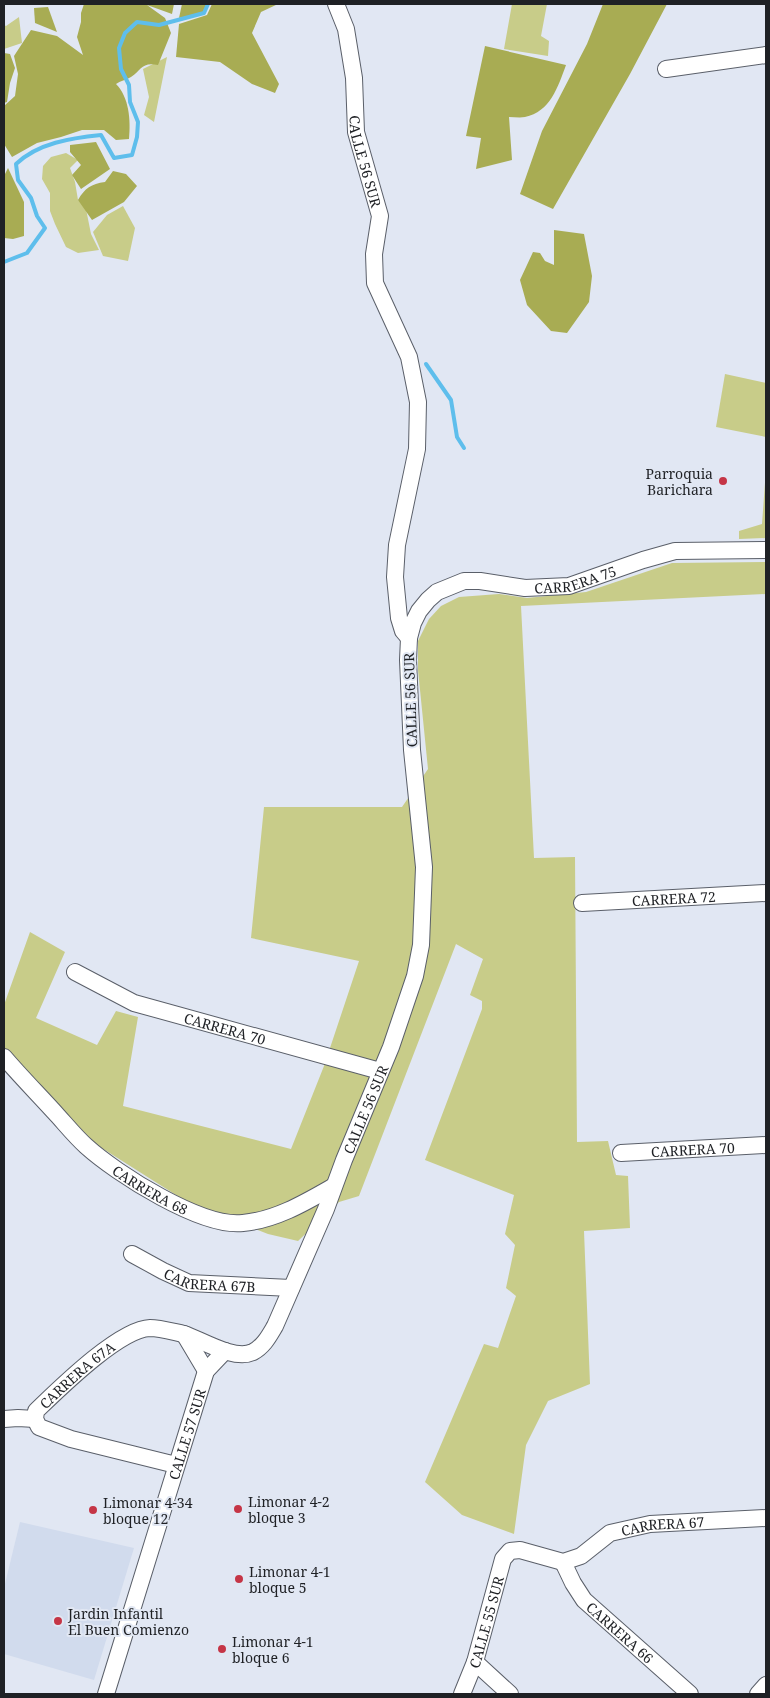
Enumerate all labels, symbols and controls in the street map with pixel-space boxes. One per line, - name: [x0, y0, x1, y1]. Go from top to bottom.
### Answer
- street label: CALLE 56 SUR: [346, 115, 387, 210]
- place label: Parroquia Barichara: [646, 464, 713, 499]
- marker: Parroquia Barichara: [717, 475, 729, 487]
- street label: CARRERA 75: [534, 561, 619, 597]
- street label: CALLE 56 SUR: [399, 652, 421, 748]
- street label: CARRERA 72: [631, 886, 716, 910]
- street label: CARRERA 70: [182, 1008, 268, 1049]
- street label: CALLE 56 SUR: [338, 1061, 392, 1157]
- street label: CARRERA 70: [650, 1137, 735, 1161]
- street label: CARRERA 68: [109, 1160, 191, 1219]
- street label: CARRERA 67B: [161, 1263, 256, 1296]
- street label: CARRERA 67A: [35, 1337, 118, 1413]
- street label: CALLE 57 SUR: [163, 1385, 210, 1482]
- place label: Limonar 4-2 bloque 3: [248, 1492, 330, 1527]
- place label: Limonar 4-34 bloque 12: [103, 1493, 193, 1528]
- marker: Limonar 4-2 bloque 3: [232, 1503, 244, 1515]
- marker: Limonar 4-34 bloque 12: [87, 1504, 99, 1516]
- street label: CARRERA 67: [619, 1512, 705, 1540]
- place label: Limonar 4-1 bloque 5: [249, 1562, 331, 1597]
- marker: Limonar 4-1 bloque 5: [233, 1573, 245, 1585]
- street label: CALLE 55 SUR: [464, 1573, 508, 1671]
- street label: CARRERA 66: [583, 1597, 658, 1667]
- place label: Jardin Infantil El Buen Comienzo: [67, 1604, 189, 1639]
- marker: Jardin Infantil El Buen Comienzo: [52, 1615, 64, 1627]
- place label: Limonar 4-1 bloque 6: [232, 1632, 314, 1667]
- marker: Limonar 4-1 bloque 6: [216, 1643, 228, 1655]

